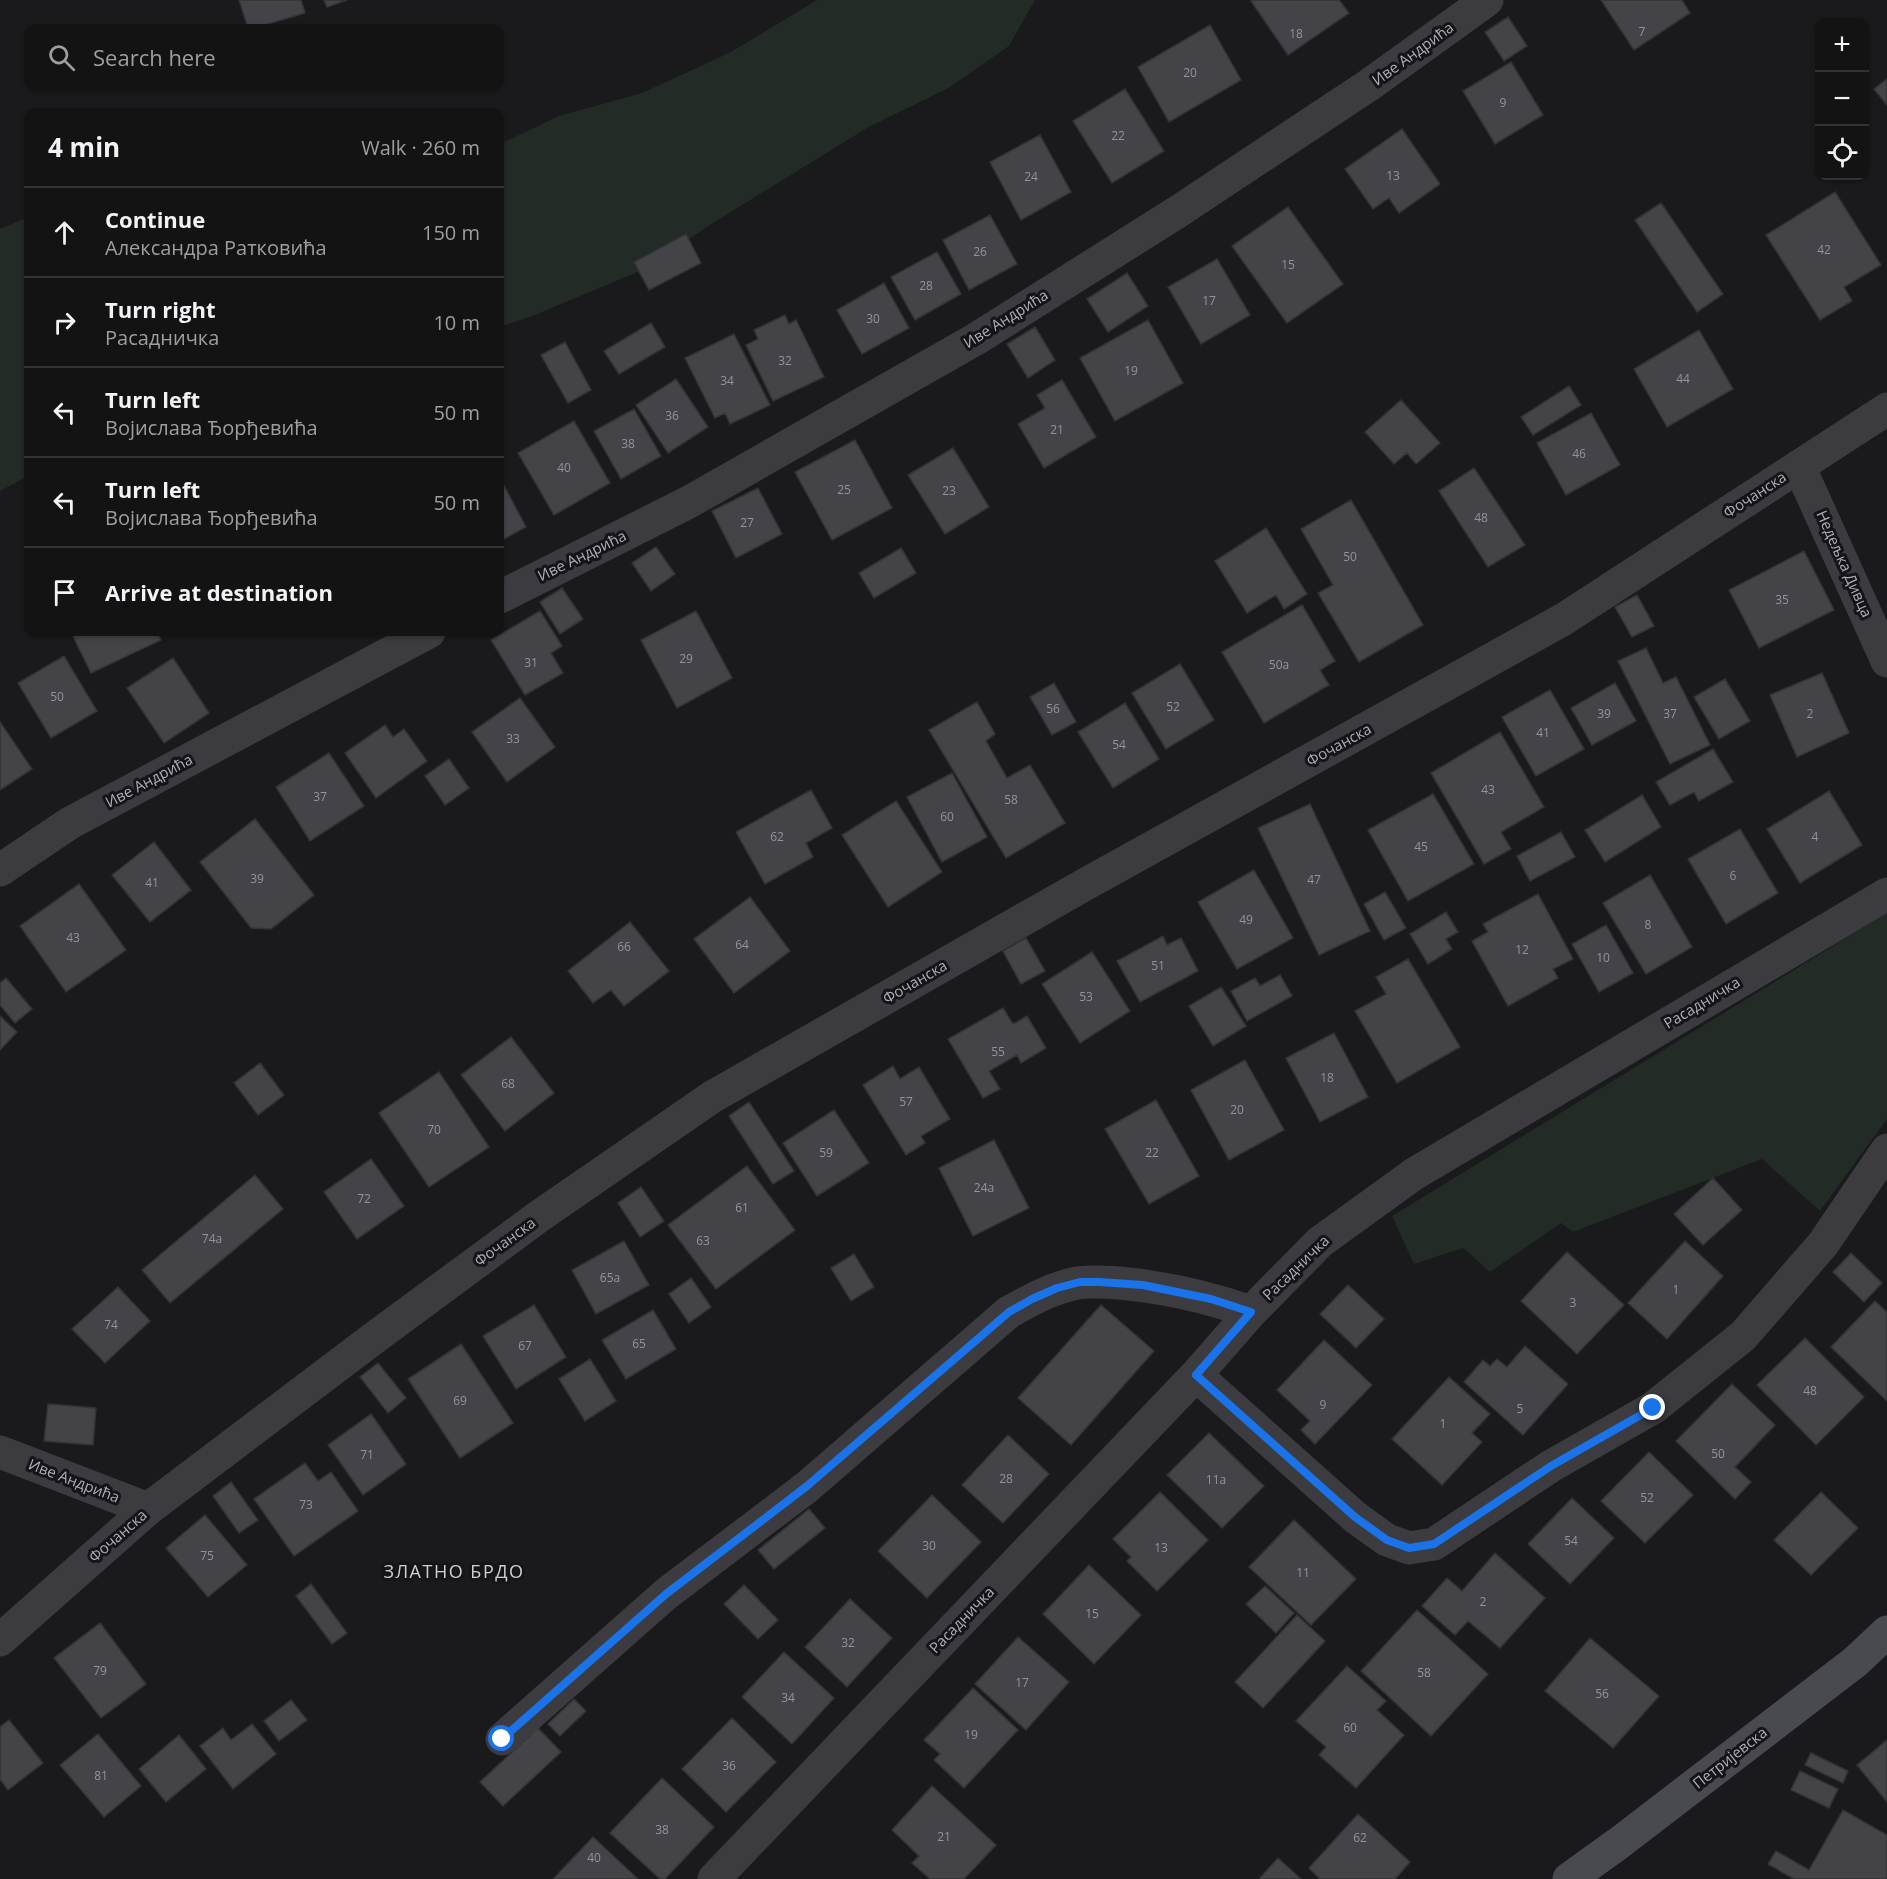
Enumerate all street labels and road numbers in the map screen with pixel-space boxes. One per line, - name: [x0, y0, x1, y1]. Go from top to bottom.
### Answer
- street label: Иве Андрића: [1368, 17, 1457, 90]
- street label: Иве Андрића: [959, 284, 1052, 352]
- street label: Фочанска: [1719, 466, 1790, 522]
- street label: Недељка Дивца: [1812, 507, 1877, 620]
- street label: Иве Андрића: [534, 525, 629, 585]
- street label: Фочанска: [1303, 718, 1374, 770]
- street label: Иве Андрића: [101, 749, 196, 812]
- street label: Фочанска: [879, 955, 950, 1008]
- street label: Расадничка: [1660, 971, 1743, 1033]
- street label: Фочанска: [470, 1212, 539, 1270]
- street label: Расадничка: [1258, 1230, 1333, 1304]
- street label: Иве Андрића: [26, 1453, 123, 1507]
- street label: Фочанска: [84, 1504, 151, 1566]
- street label: Расадничка: [924, 1582, 998, 1657]
- street label: Петријевска: [1688, 1722, 1771, 1793]

